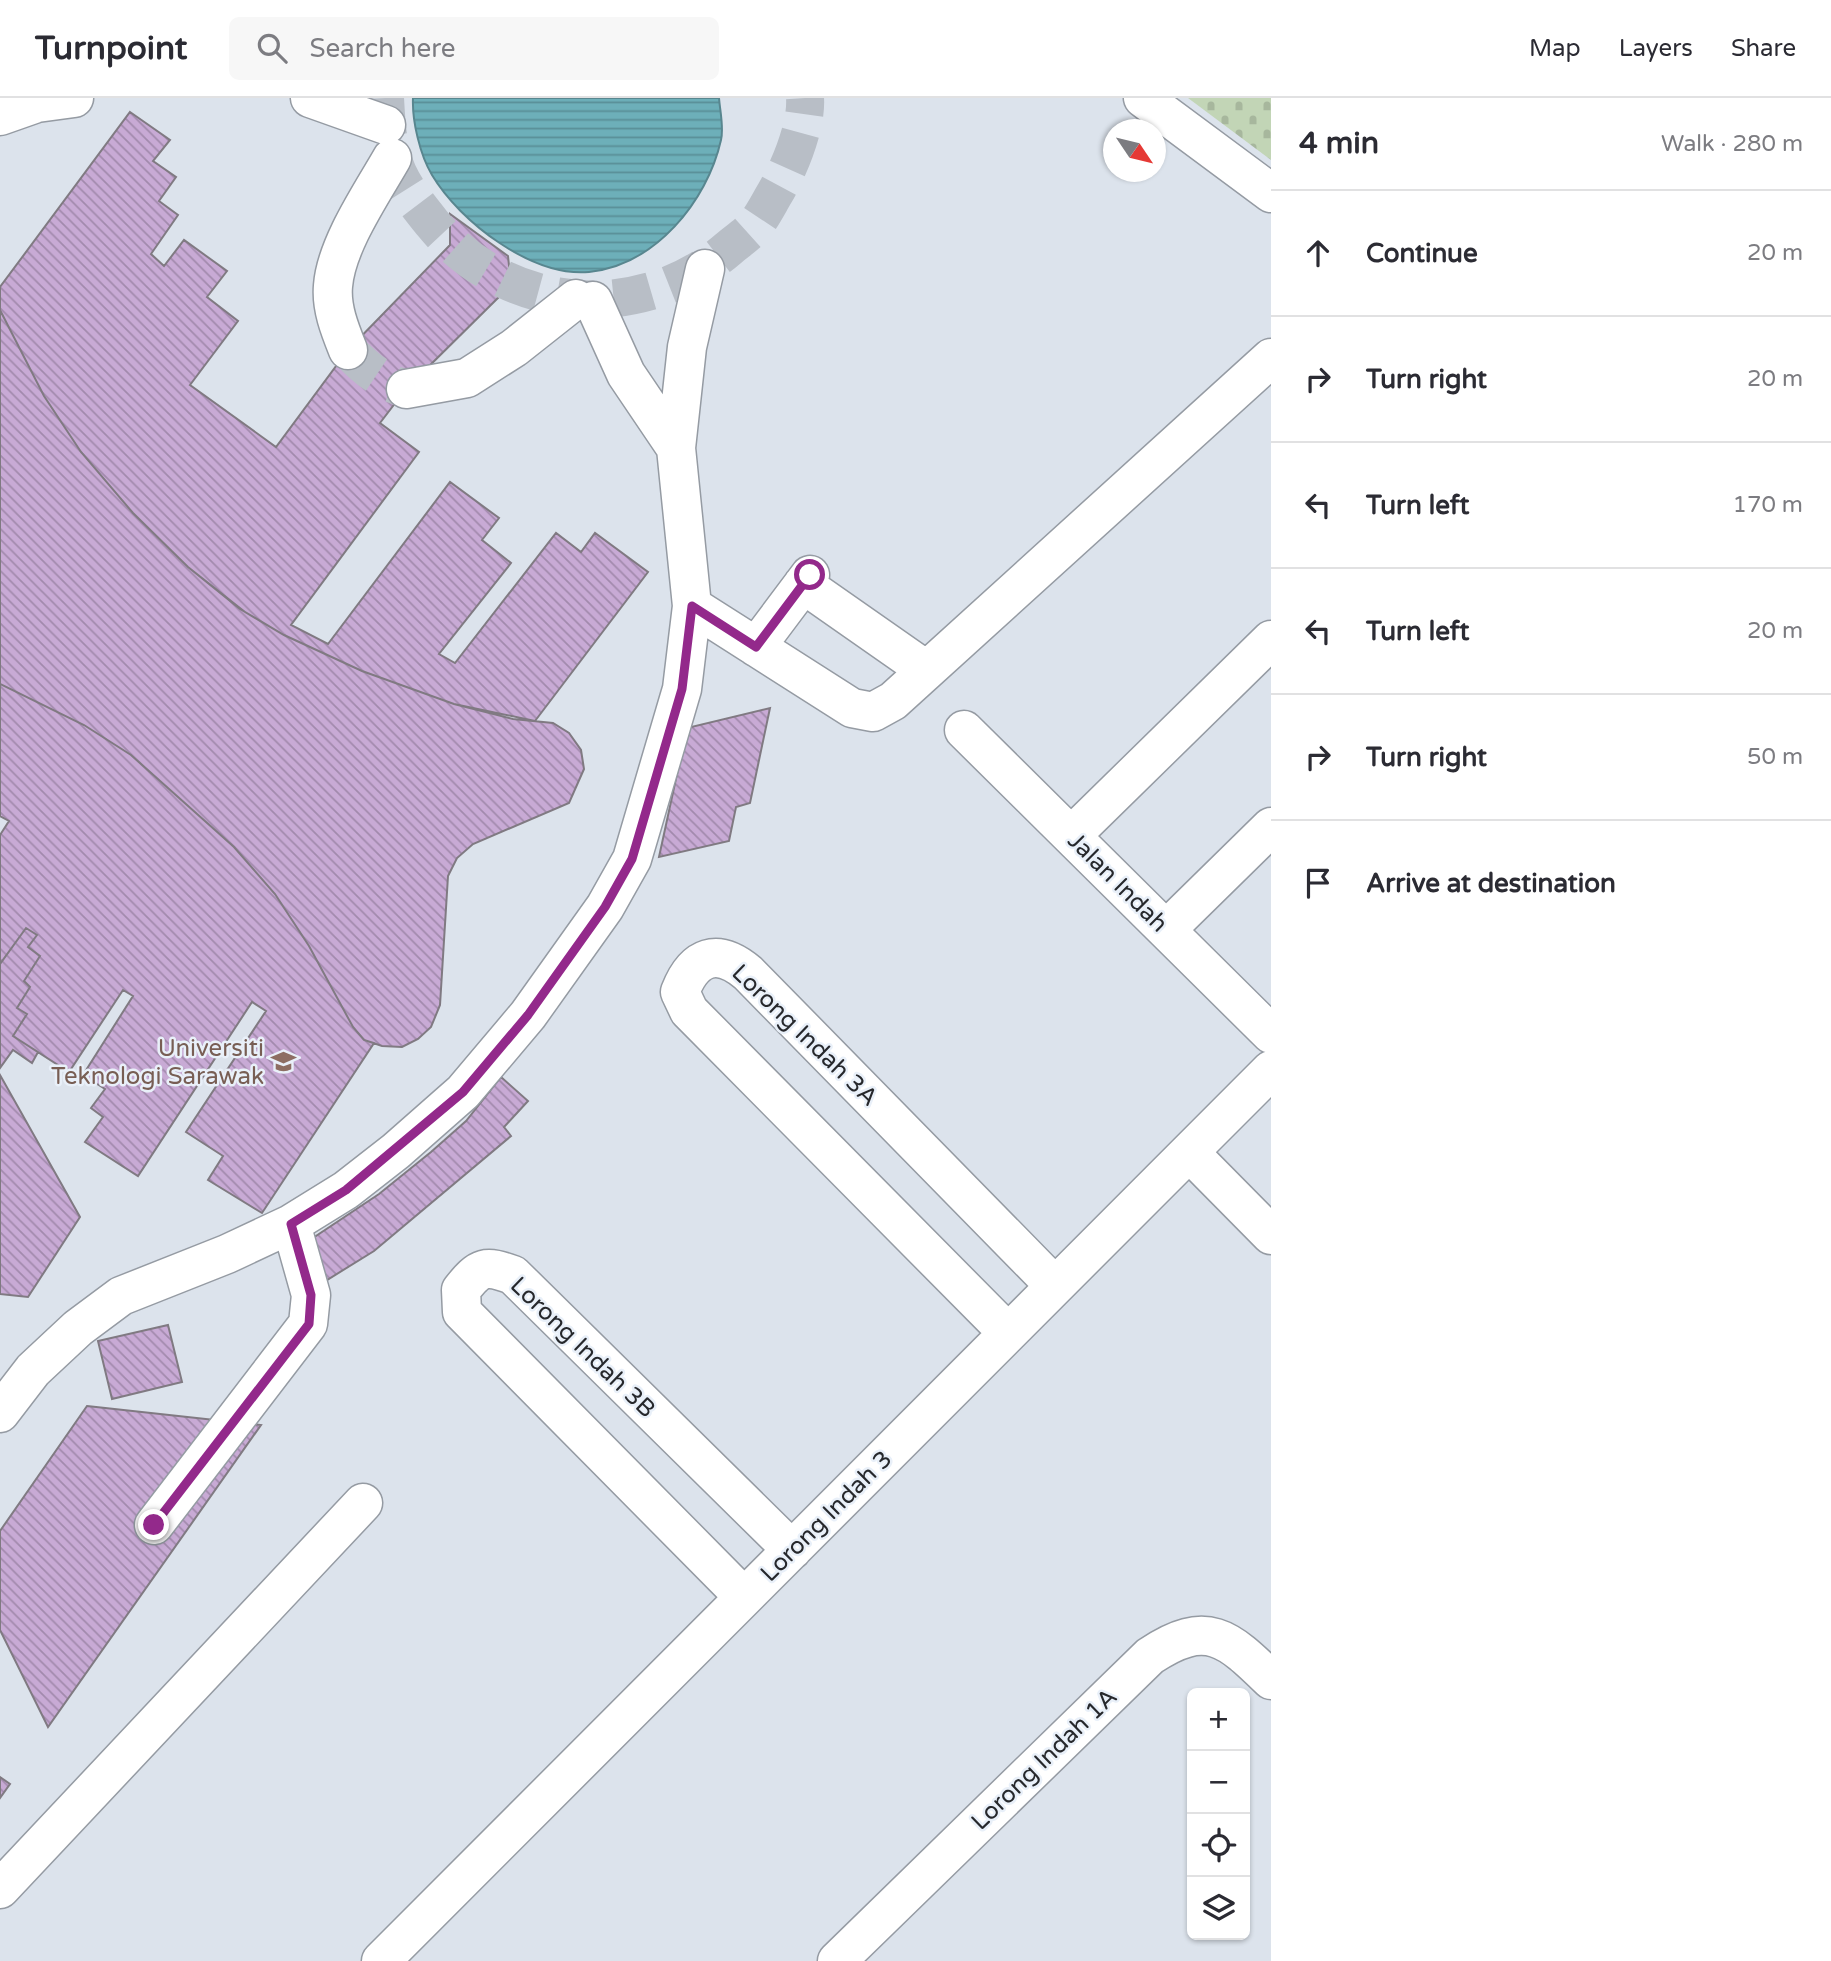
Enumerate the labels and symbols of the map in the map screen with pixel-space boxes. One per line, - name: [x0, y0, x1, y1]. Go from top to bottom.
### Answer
- north arrow: [1103, 119, 1166, 182]
- route start: [794, 559, 825, 590]
- street label: Jalan Indah: [1062, 826, 1174, 938]
- street label: Lorong Indah 3A: [726, 958, 884, 1112]
- place label: Universiti Teknologi Sarawak: [51, 1034, 264, 1091]
- school or university icon: Universiti Teknologi Sarawak: [270, 1048, 298, 1076]
- street label: Lorong Indah 3B: [504, 1271, 661, 1424]
- street label: Lorong Indah 3: [755, 1445, 898, 1588]
- route end: [138, 1509, 169, 1540]
- street label: Lorong Indah 1A: [965, 1682, 1123, 1836]

